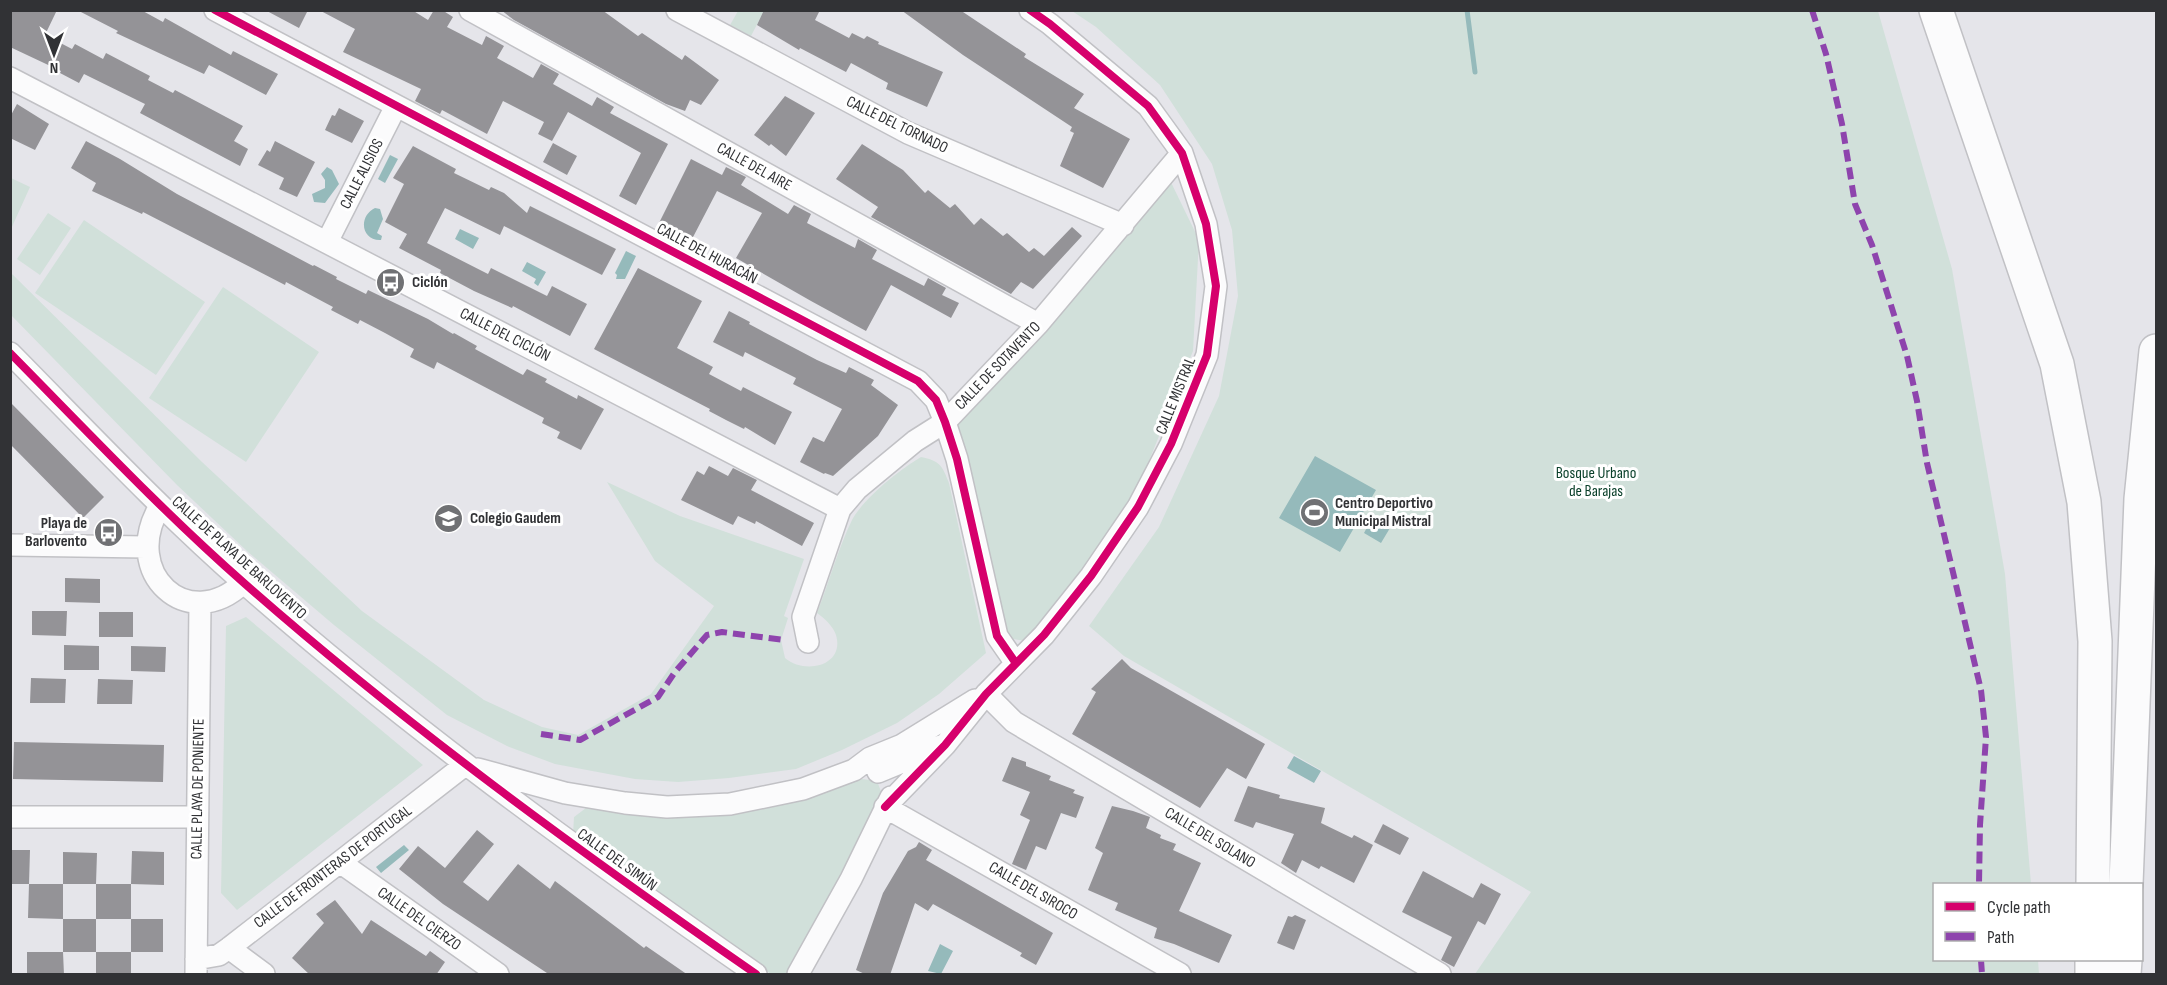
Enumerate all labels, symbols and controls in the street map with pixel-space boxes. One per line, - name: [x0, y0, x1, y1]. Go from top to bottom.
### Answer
- north arrow: [24, 24, 84, 84]
- text: N: [50, 58, 58, 77]
- street label: CALLE DEL TORNADO: [843, 92, 951, 158]
- street label: CALLE ALISIOS: [336, 136, 388, 212]
- street label: CALLE DEL AIRE: [713, 139, 795, 195]
- street label: CALLE DEL HURACÁN: [653, 219, 761, 289]
- bus stop icon: Ciclón: [375, 266, 407, 298]
- place label: Ciclón: [412, 273, 448, 292]
- street label: CALLE DEL CICLÓN: [457, 304, 553, 366]
- street label: CALLE DE SOTAVENTO: [951, 318, 1045, 414]
- street label: CALLE MISTRAL: [1152, 355, 1200, 437]
- park label: Bosque Urbano de Barajas: [1556, 464, 1636, 501]
- street label: CALLE DE PLAYA DE BARLOVENTO: [168, 492, 310, 624]
- place label: Centro Deportivo Municipal Mistral: [1335, 494, 1433, 531]
- sports icon: Centro Deportivo Municipal Mistral: [1298, 496, 1330, 528]
- school or university icon: Colegio Gaudem: [433, 502, 465, 534]
- place label: Colegio Gaudem: [470, 509, 561, 528]
- place label: Playa de Barlovento: [25, 514, 87, 551]
- bus stop icon: Playa de Barlovento: [92, 516, 124, 548]
- street label: CALLE PLAYA DE PONIENTE: [187, 718, 209, 860]
- street label: CALLE DE FRONTERAS DE PORTUGAL: [250, 801, 416, 933]
- street label: CALLE DEL SOLANO: [1161, 804, 1259, 873]
- street label: CALLE DEL SIMÚN: [573, 825, 661, 895]
- street label: CALLE DEL SIROCO: [985, 858, 1081, 924]
- street label: CALLE DEL CIERZO: [374, 883, 465, 955]
- legend: [1933, 883, 2143, 961]
- text: Cycle path: [1987, 897, 2051, 918]
- text: Path: [1987, 927, 2015, 948]

